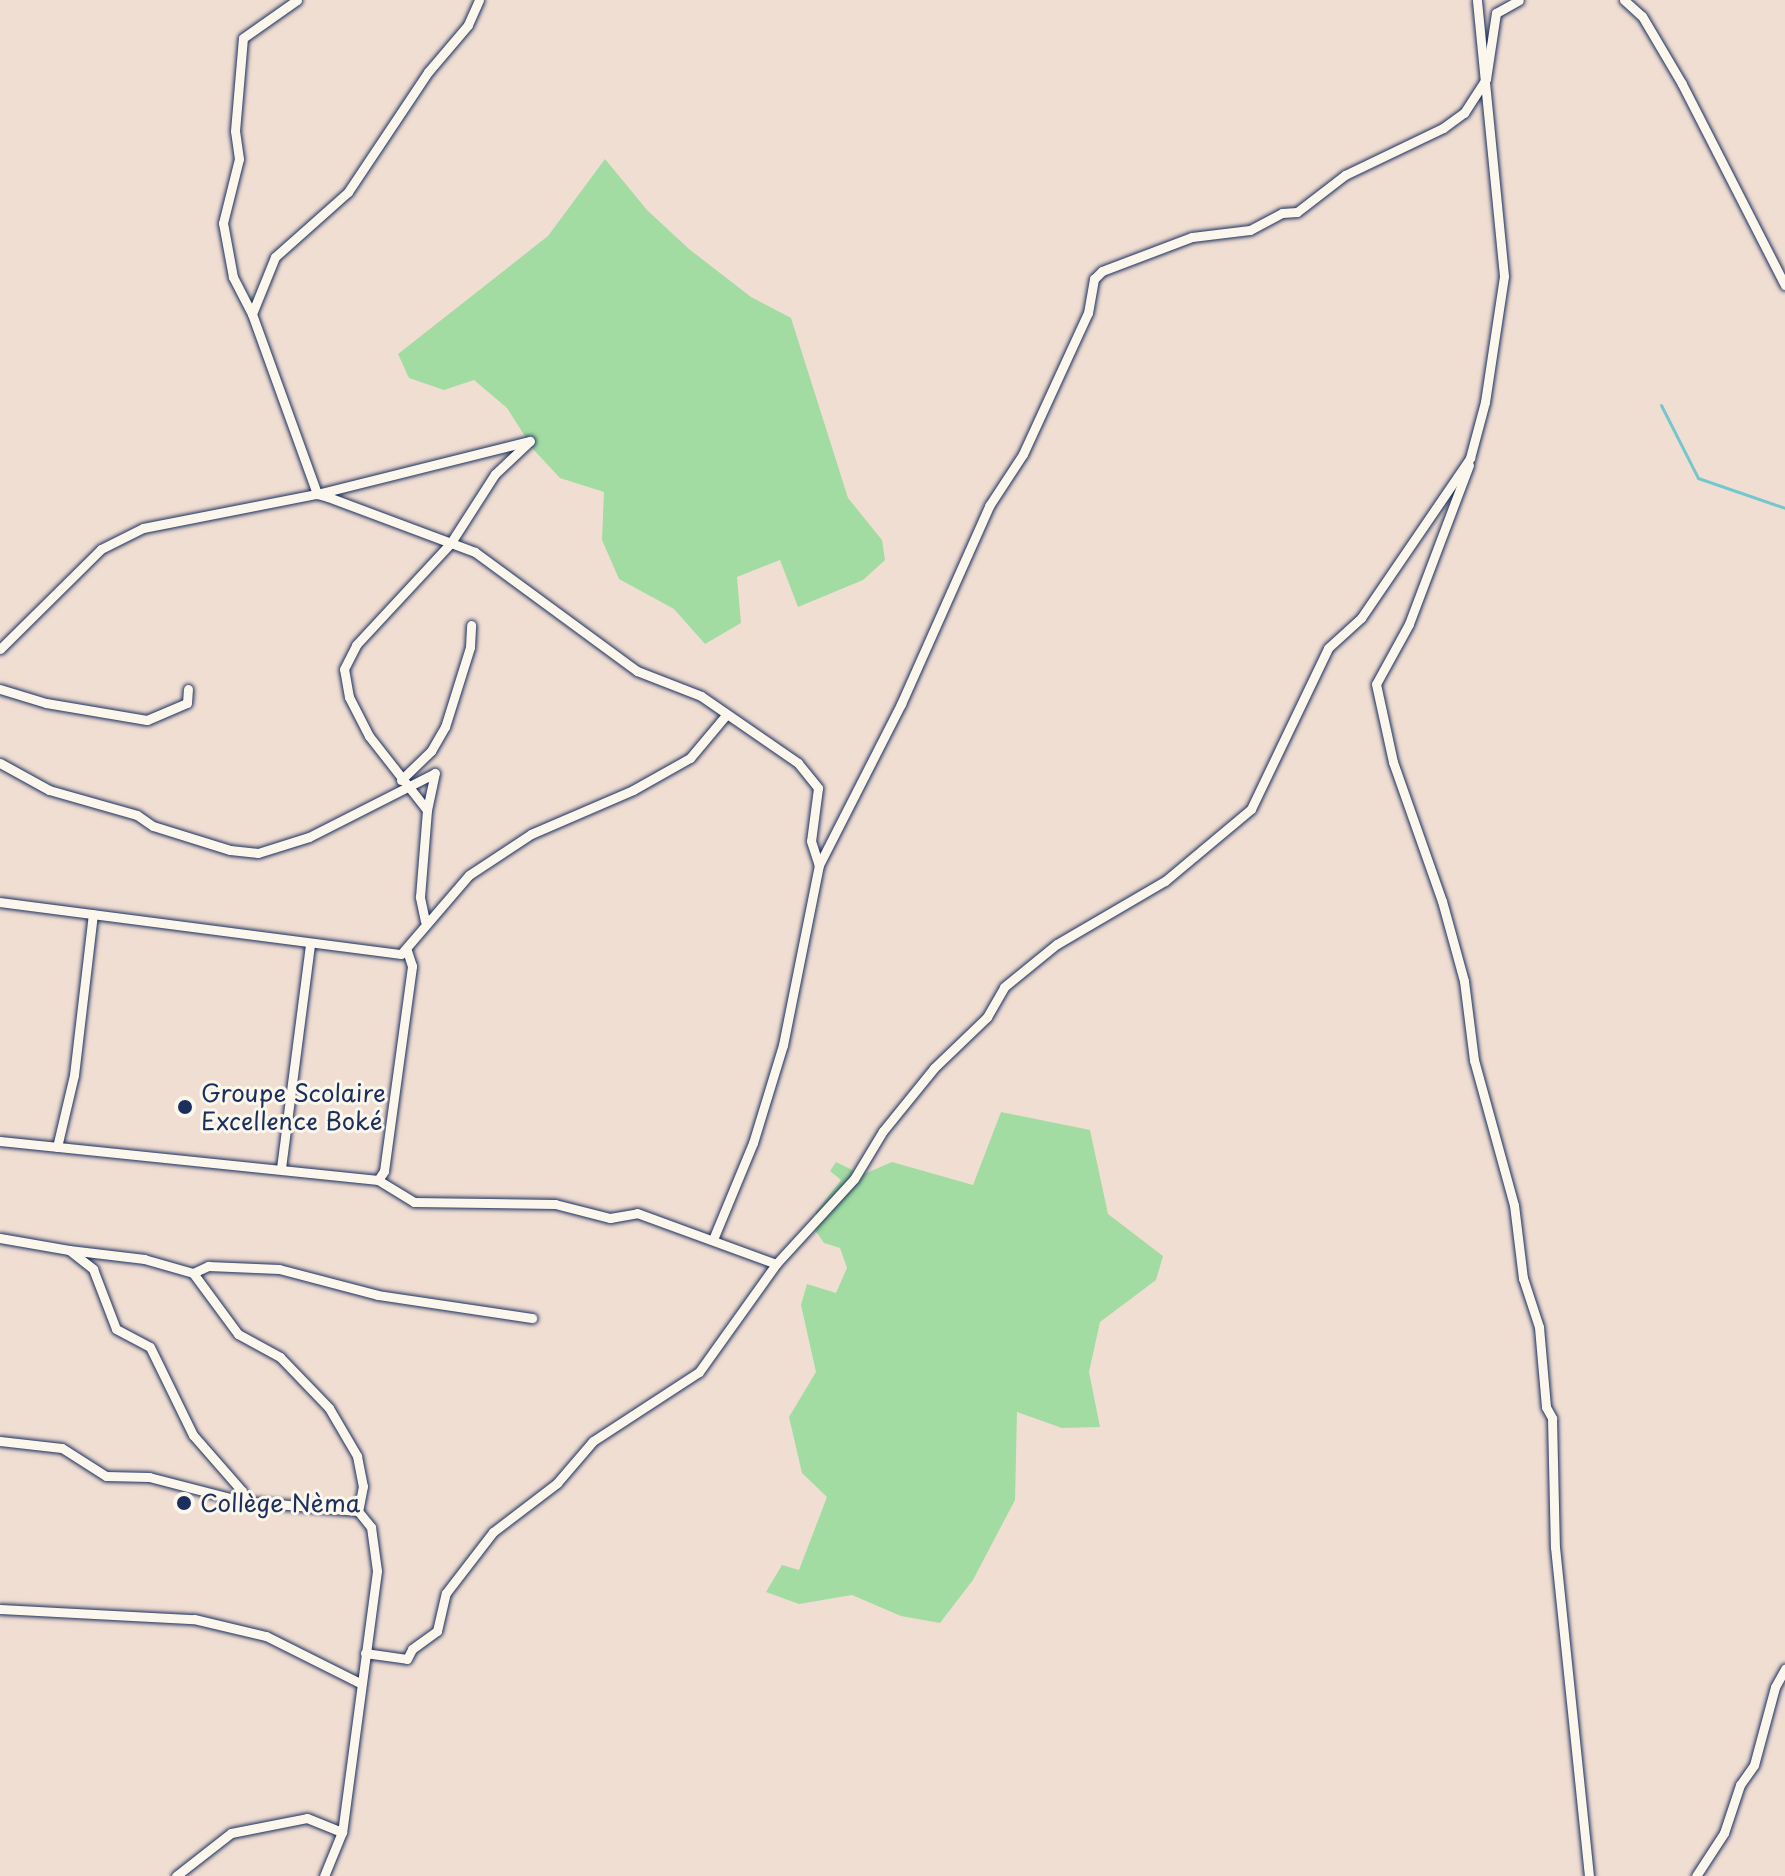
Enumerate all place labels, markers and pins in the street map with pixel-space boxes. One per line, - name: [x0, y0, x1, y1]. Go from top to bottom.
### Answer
- place label: Groupe Scolaire Excellence Boké: [201, 1079, 386, 1135]
- marker: Groupe Scolaire Excellence Boké: [176, 1098, 194, 1116]
- place label: Collège Nèma: [200, 1489, 359, 1517]
- marker: Collège Nèma: [175, 1494, 193, 1512]

